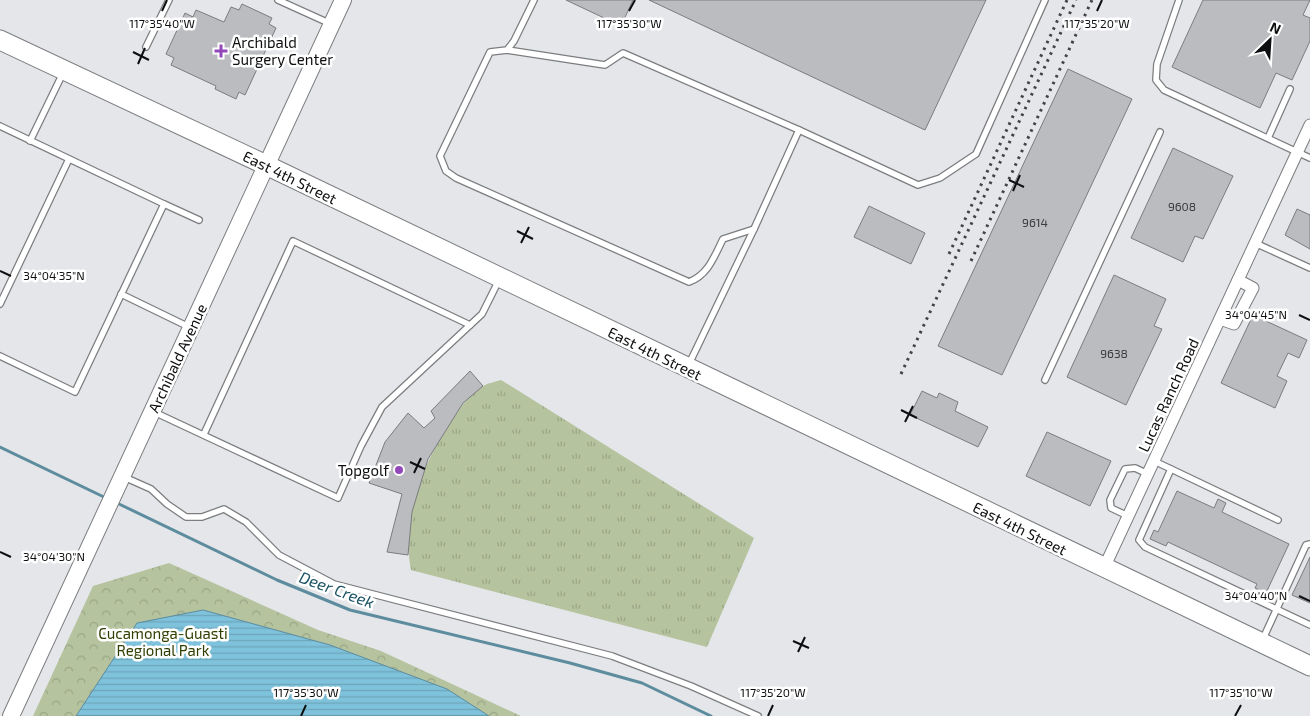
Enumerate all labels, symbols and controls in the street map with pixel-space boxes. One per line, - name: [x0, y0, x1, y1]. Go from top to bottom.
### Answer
- north arrow: [1245, 15, 1295, 65]
- text: 117°35'40"W: [129, 16, 195, 30]
- text: 117°35'30"W: [596, 16, 662, 30]
- text: 117°35'20"W: [1064, 16, 1130, 30]
- text: N: [1268, 18, 1284, 38]
- place label: Archibald Surgery Center: [232, 33, 333, 68]
- marker: Archibald Surgery Center: [214, 44, 228, 58]
- street label: East 4th Street: [240, 147, 340, 208]
- house number: 9608: [1168, 199, 1196, 213]
- house number: 9614: [1022, 215, 1048, 229]
- text: 34°04'35"N: [23, 268, 85, 282]
- street label: Archibald Avenue: [144, 301, 210, 415]
- text: 34°04'45"N: [1225, 307, 1287, 321]
- street label: East 4th Street: [605, 323, 705, 384]
- street label: Lucas Ranch Road: [1134, 335, 1202, 455]
- house number: 9638: [1100, 346, 1128, 360]
- place label: Topgolf: [338, 461, 389, 479]
- marker: Topgolf: [393, 464, 405, 476]
- street label: East 4th Street: [970, 498, 1070, 559]
- text: 34°04'30"N: [23, 549, 85, 563]
- water label: Deer Creek: [297, 567, 377, 611]
- text: 34°04'40"N: [1225, 588, 1287, 602]
- park label: Cucamonga-Guasti Regional Park: [98, 624, 228, 659]
- text: 117°35'30"W: [273, 685, 339, 699]
- text: 117°35'20"W: [740, 685, 806, 699]
- text: 117°35'10"W: [1209, 685, 1273, 699]

